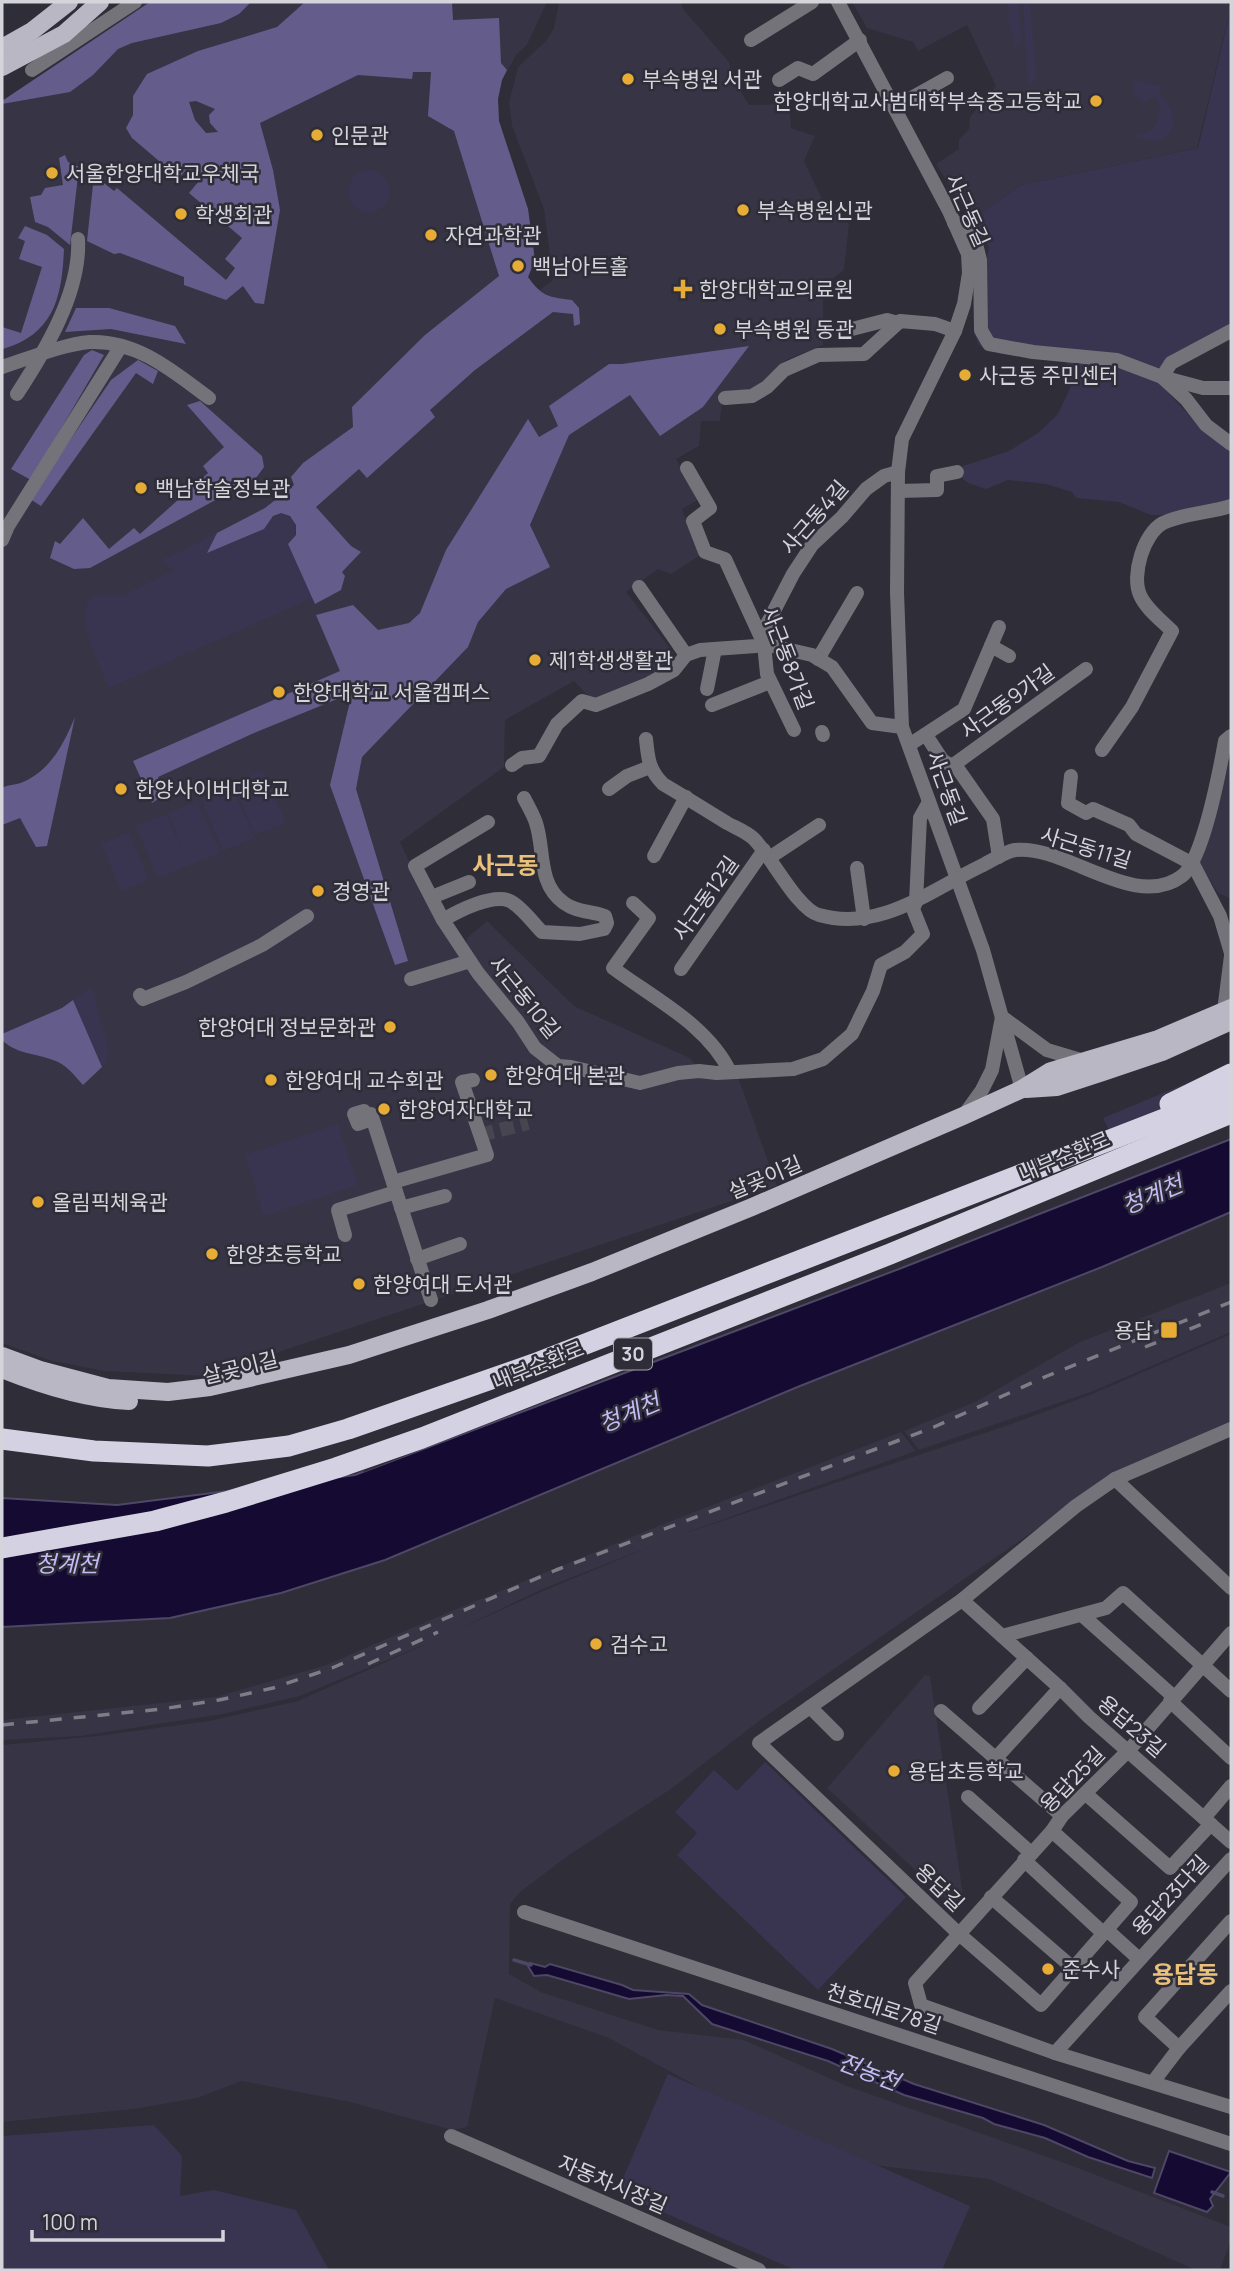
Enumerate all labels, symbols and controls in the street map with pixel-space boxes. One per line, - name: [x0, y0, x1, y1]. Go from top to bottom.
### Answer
- place label: 부속병원 서관: [642, 65, 762, 93]
- marker: 부속병원 서관: [620, 71, 636, 87]
- place label: 한양대학교사범대학부속중고등학교: [773, 87, 1082, 115]
- marker: 한양대학교사범대학부속중고등학교: [1088, 93, 1104, 109]
- place label: 인문관: [331, 121, 389, 149]
- marker: 인문관: [309, 127, 325, 143]
- place label: 서울한양대학교우체국: [66, 159, 259, 187]
- marker: 서울한양대학교우체국: [44, 165, 60, 181]
- street label: 사근동길: [939, 169, 997, 251]
- place label: 부속병원신관: [757, 196, 873, 224]
- place label: 학생회관: [195, 200, 272, 228]
- marker: 부속병원신관: [735, 202, 751, 218]
- marker: 학생회관: [173, 206, 189, 222]
- place label: 자연과학관: [445, 221, 542, 249]
- marker: 자연과학관: [423, 227, 439, 243]
- place label: 백남아트홀: [532, 252, 629, 280]
- marker: 백남아트홀: [510, 258, 526, 274]
- place label: 한양대학교의료원: [699, 275, 854, 303]
- marker: 한양대학교의료원: [673, 279, 693, 299]
- place label: 부속병원 동관: [734, 315, 854, 343]
- marker: 부속병원 동관: [712, 321, 728, 337]
- place label: 사근동 주민센터: [979, 361, 1118, 389]
- marker: 사근동 주민센터: [957, 367, 973, 383]
- place label: 백남학술정보관: [155, 474, 290, 502]
- street label: 사근동4길: [774, 474, 854, 560]
- marker: 백남학술정보관: [133, 480, 149, 496]
- street label: 사근동8가길: [755, 602, 821, 714]
- place label: 제1학생생활관: [549, 646, 673, 674]
- marker: 제1학생생활관: [527, 652, 543, 668]
- street label: 사근동9가길: [954, 657, 1060, 745]
- place label: 한양대학교 서울캠퍼스: [293, 678, 490, 706]
- marker: 한양대학교 서울캠퍼스: [271, 684, 287, 700]
- street label: 사근동길: [921, 747, 973, 829]
- place label: 한양사이버대학교: [135, 775, 290, 803]
- marker: 한양사이버대학교: [113, 781, 129, 797]
- street label: 사근동11길: [1037, 820, 1135, 874]
- district label: 사근동: [472, 848, 538, 881]
- street label: 사근동12길: [666, 850, 744, 946]
- place label: 경영관: [332, 877, 390, 905]
- marker: 경영관: [310, 883, 326, 899]
- street label: 사근동10길: [483, 950, 567, 1044]
- place label: 한양여대 정보문화관: [198, 1013, 376, 1041]
- marker: 한양여대 정보문화관: [382, 1019, 398, 1035]
- place label: 한양여대 본관: [505, 1061, 625, 1089]
- place label: 한양여대 교수회관: [285, 1066, 444, 1094]
- marker: 한양여대 본관: [483, 1067, 499, 1083]
- marker: 한양여대 교수회관: [263, 1072, 279, 1088]
- place label: 한양여자대학교: [398, 1095, 533, 1123]
- marker: 한양여자대학교: [376, 1101, 392, 1117]
- street label: 내부순환로: [1014, 1124, 1114, 1188]
- street label: 살곶이길: [724, 1149, 806, 1205]
- water label: 청계천: [1117, 1166, 1190, 1221]
- place label: 올림픽체육관: [52, 1188, 168, 1216]
- marker: 올림픽체육관: [30, 1194, 46, 1210]
- place label: 한양초등학교: [226, 1240, 342, 1268]
- marker: 한양초등학교: [204, 1246, 220, 1262]
- place label: 한양여대 도서관: [373, 1270, 512, 1298]
- marker: 한양여대 도서관: [351, 1276, 367, 1292]
- place label: 용답: [1114, 1316, 1153, 1344]
- marker: 용답: [1159, 1320, 1179, 1340]
- street label: 내부순환로: [488, 1334, 588, 1396]
- road number: 30: [614, 1338, 652, 1370]
- street label: 살곶이길: [199, 1344, 281, 1390]
- water label: 청계천: [594, 1384, 667, 1439]
- water label: 청계천: [35, 1547, 102, 1579]
- place label: 검수고: [610, 1630, 668, 1658]
- marker: 검수고: [588, 1636, 604, 1652]
- street label: 용답23길: [1092, 1689, 1172, 1763]
- street label: 용답25길: [1033, 1740, 1111, 1818]
- place label: 용답초등학교: [908, 1757, 1024, 1785]
- marker: 용답초등학교: [886, 1763, 902, 1779]
- street label: 용답23다길: [1125, 1849, 1215, 1941]
- street label: 용답길: [909, 1857, 971, 1917]
- place label: 준수사: [1062, 1955, 1120, 1983]
- district label: 용답동: [1152, 1957, 1218, 1990]
- marker: 준수사: [1040, 1961, 1056, 1977]
- street label: 천호대로78길: [823, 1976, 945, 2040]
- water label: 전농천: [834, 2045, 907, 2098]
- street label: 자동차시장길: [554, 2148, 672, 2220]
- scale bar: [32, 2198, 222, 2242]
- text: 100 m: [42, 2208, 98, 2236]

